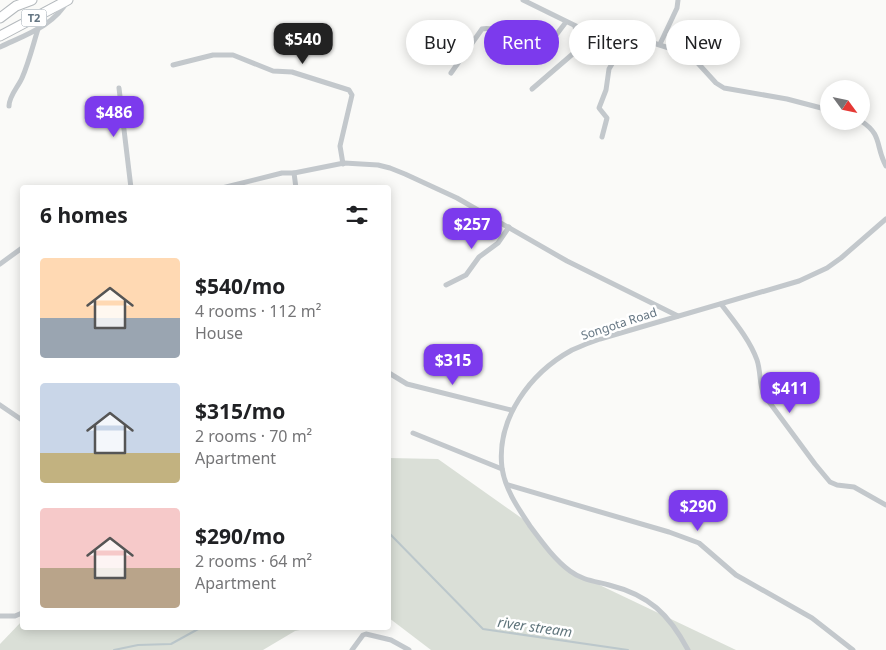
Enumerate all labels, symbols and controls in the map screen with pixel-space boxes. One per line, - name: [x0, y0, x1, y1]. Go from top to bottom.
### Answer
- road number: T2: [22, 10, 46, 27]
- chip: Buy: [406, 20, 474, 65]
- chip: Rent: [484, 20, 559, 65]
- chip: Filters: [569, 20, 656, 65]
- chip: New: [666, 20, 740, 65]
- pin: $540: [273, 22, 333, 65]
- text: $540: [285, 28, 321, 50]
- north arrow: [820, 80, 870, 130]
- map controls: [820, 80, 870, 130]
- pin: $486: [84, 96, 144, 138]
- text: $486: [96, 101, 132, 123]
- text: 6 homes: [40, 201, 128, 229]
- icon: filters: [343, 201, 371, 229]
- pin: $257: [442, 208, 502, 250]
- text: $257: [454, 213, 490, 235]
- text: $540/mo: [195, 272, 285, 300]
- icon: home: [80, 278, 140, 338]
- text: 4 rooms · 112 m²: [195, 300, 321, 322]
- street label: Songota Road: [579, 303, 659, 344]
- text: House: [195, 322, 243, 344]
- pin: $315: [423, 344, 483, 386]
- text: $315: [435, 349, 471, 371]
- pin: $411: [760, 372, 820, 414]
- text: $411: [772, 377, 808, 399]
- text: $315/mo: [195, 397, 285, 425]
- icon: home: [80, 403, 140, 463]
- text: 2 rooms · 70 m²: [195, 425, 312, 447]
- text: Apartment: [195, 447, 276, 469]
- pin: $290: [668, 490, 728, 532]
- text: $290: [680, 495, 716, 517]
- text: $290/mo: [195, 522, 285, 550]
- icon: home: [80, 528, 140, 588]
- text: 2 rooms · 64 m²: [195, 550, 312, 572]
- text: Apartment: [195, 572, 276, 594]
- water label: river stream: [497, 612, 574, 641]

